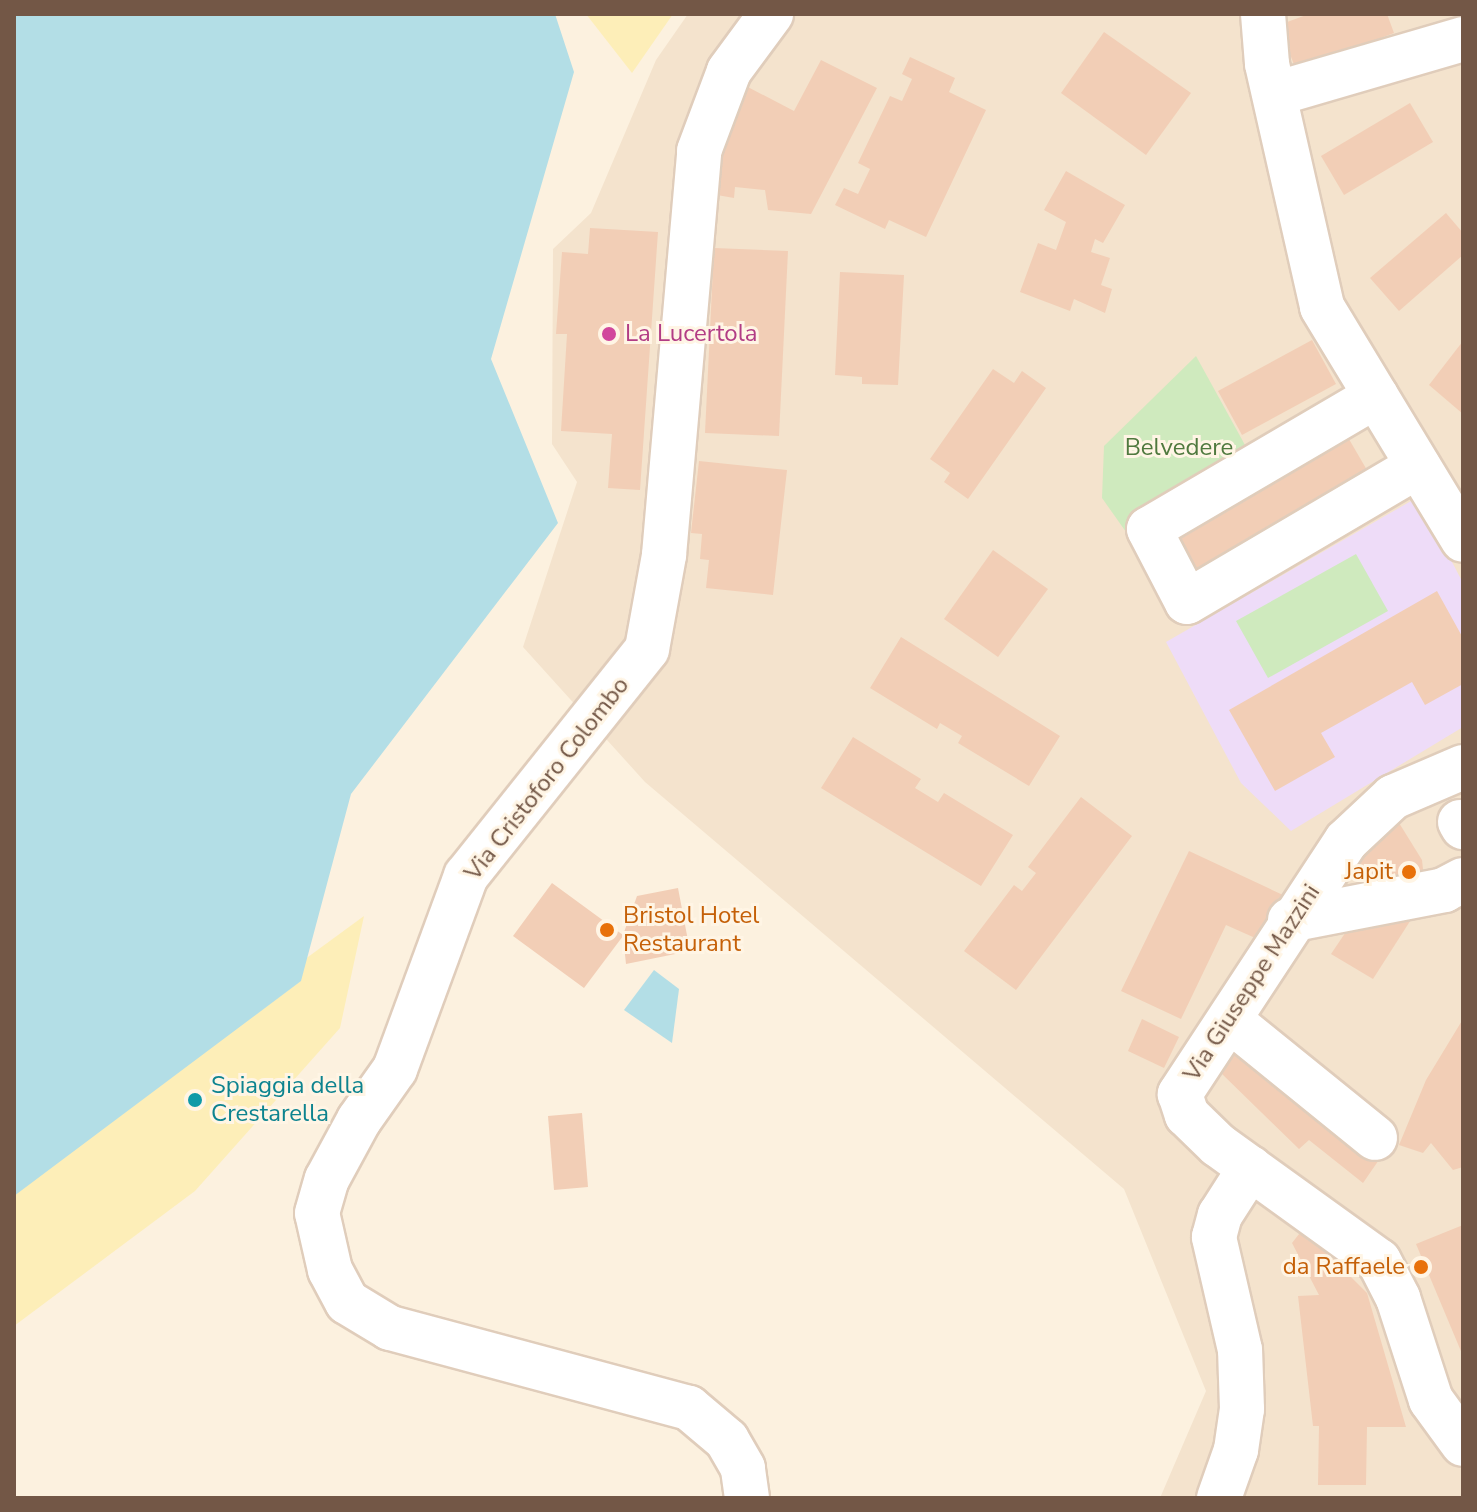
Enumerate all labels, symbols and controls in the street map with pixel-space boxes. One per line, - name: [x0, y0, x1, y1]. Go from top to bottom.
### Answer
- place label: La Lucertola: [625, 320, 757, 348]
- marker: La Lucertola: [600, 325, 618, 343]
- park label: Belvedere: [1125, 434, 1233, 462]
- street label: Via Cristoforo Colombo: [459, 672, 635, 886]
- place label: Japit: [1345, 858, 1393, 886]
- marker: Japit: [1400, 863, 1418, 881]
- street label: Via Giuseppe Mazzini: [1178, 879, 1326, 1087]
- place label: Bristol Hotel Restaurant: [623, 902, 759, 958]
- marker: Bristol Hotel Restaurant: [598, 921, 616, 939]
- place label: Spiaggia della Crestarella: [211, 1072, 364, 1128]
- marker: Spiaggia della Crestarella: [186, 1091, 204, 1109]
- place label: da Raffaele: [1283, 1253, 1405, 1281]
- marker: da Raffaele: [1412, 1258, 1430, 1276]

